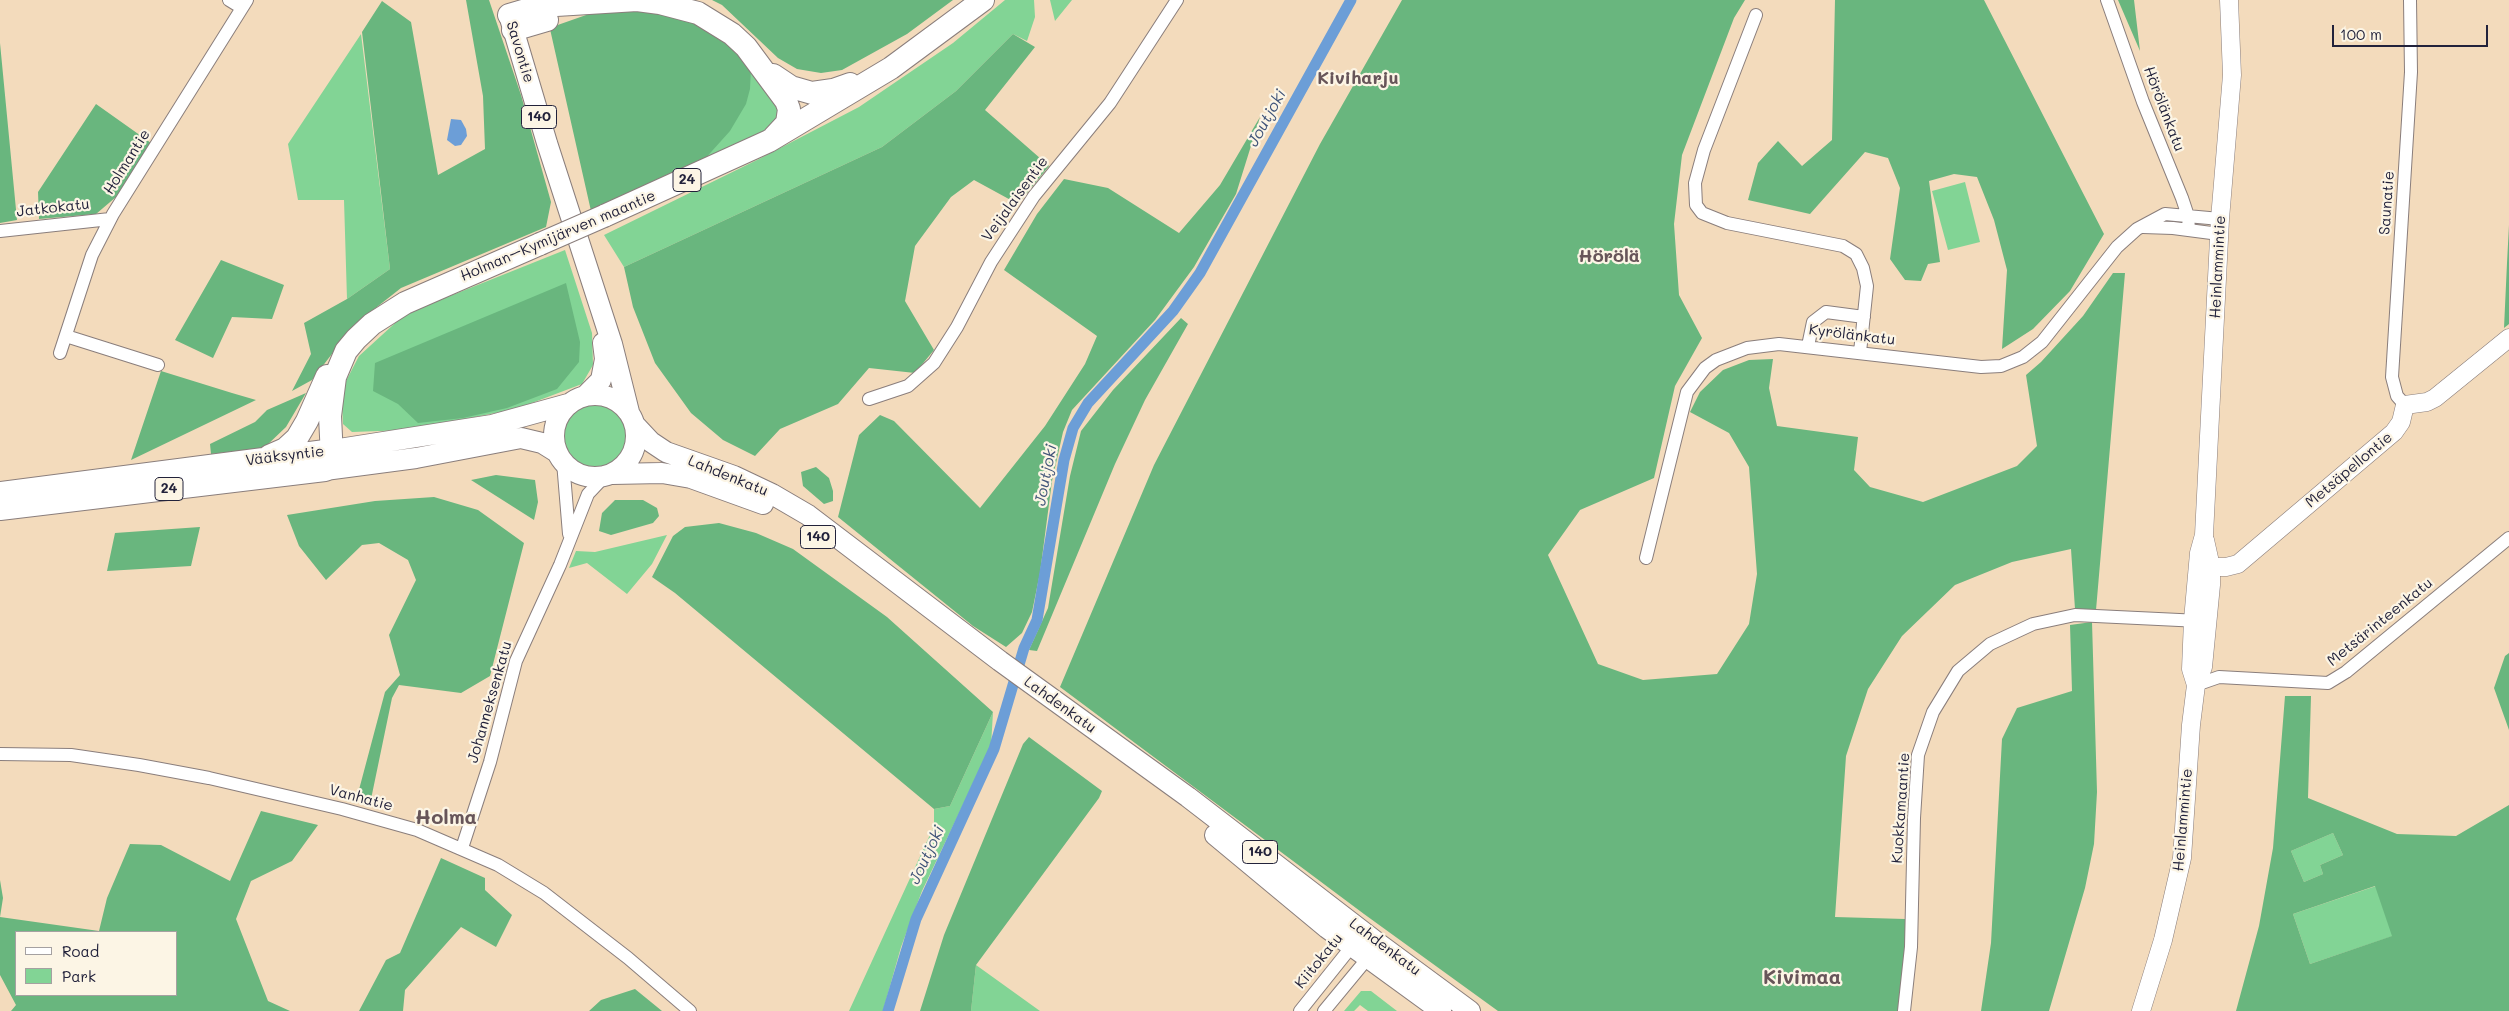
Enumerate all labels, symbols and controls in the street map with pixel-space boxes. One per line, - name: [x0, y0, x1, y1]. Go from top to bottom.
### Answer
- scale bar: [2334, 15, 2490, 47]
- street label: Savontie: [502, 19, 538, 85]
- text: 100 m: [2340, 24, 2382, 44]
- street label: Hörölänkatu: [2140, 64, 2188, 154]
- district label: Kiviharju: [1317, 67, 1399, 89]
- water label: Joutjoki: [1243, 86, 1291, 150]
- road number: 140: [522, 105, 556, 128]
- street label: Holmantie: [100, 126, 154, 198]
- street label: Veijalaisentie: [978, 153, 1052, 245]
- road number: 24: [673, 168, 701, 192]
- street label: Saunatie: [2376, 170, 2398, 236]
- street label: Holman–Kymijärven maantie: [458, 187, 658, 285]
- street label: Jatkokatu: [16, 195, 90, 221]
- street label: Heinlammintie: [2206, 215, 2230, 319]
- district label: Hörölä: [1578, 245, 1640, 267]
- street label: Kyrölänkatu: [1808, 321, 1896, 349]
- street label: Metsäpellontie: [2302, 428, 2396, 512]
- street label: Vääksyntie: [245, 442, 325, 470]
- water label: Joutjoki: [1031, 443, 1061, 507]
- street label: Lahdenkatu: [685, 452, 771, 500]
- road number: 24: [155, 478, 183, 500]
- road number: 140: [800, 526, 836, 548]
- street label: Metsärinteenkatu: [2324, 574, 2436, 670]
- street label: Johanneksenkatu: [464, 639, 516, 765]
- street label: Lahdenkatu: [1020, 673, 1100, 737]
- street label: Kuokkamaantie: [1888, 752, 1914, 864]
- street label: Heinlammintie: [2170, 768, 2196, 872]
- street label: Vanhatie: [327, 781, 395, 815]
- district label: Holma: [415, 806, 477, 830]
- water label: Joutjoki: [905, 823, 949, 887]
- road number: 140: [1242, 840, 1278, 864]
- street label: Lahdenkatu: [1346, 914, 1424, 980]
- street label: Kiitokatu: [1291, 930, 1347, 992]
- legend: [15, 931, 178, 996]
- text: Road: [62, 941, 99, 961]
- text: Park: [62, 966, 96, 986]
- district label: Kivimaa: [1763, 966, 1841, 990]

